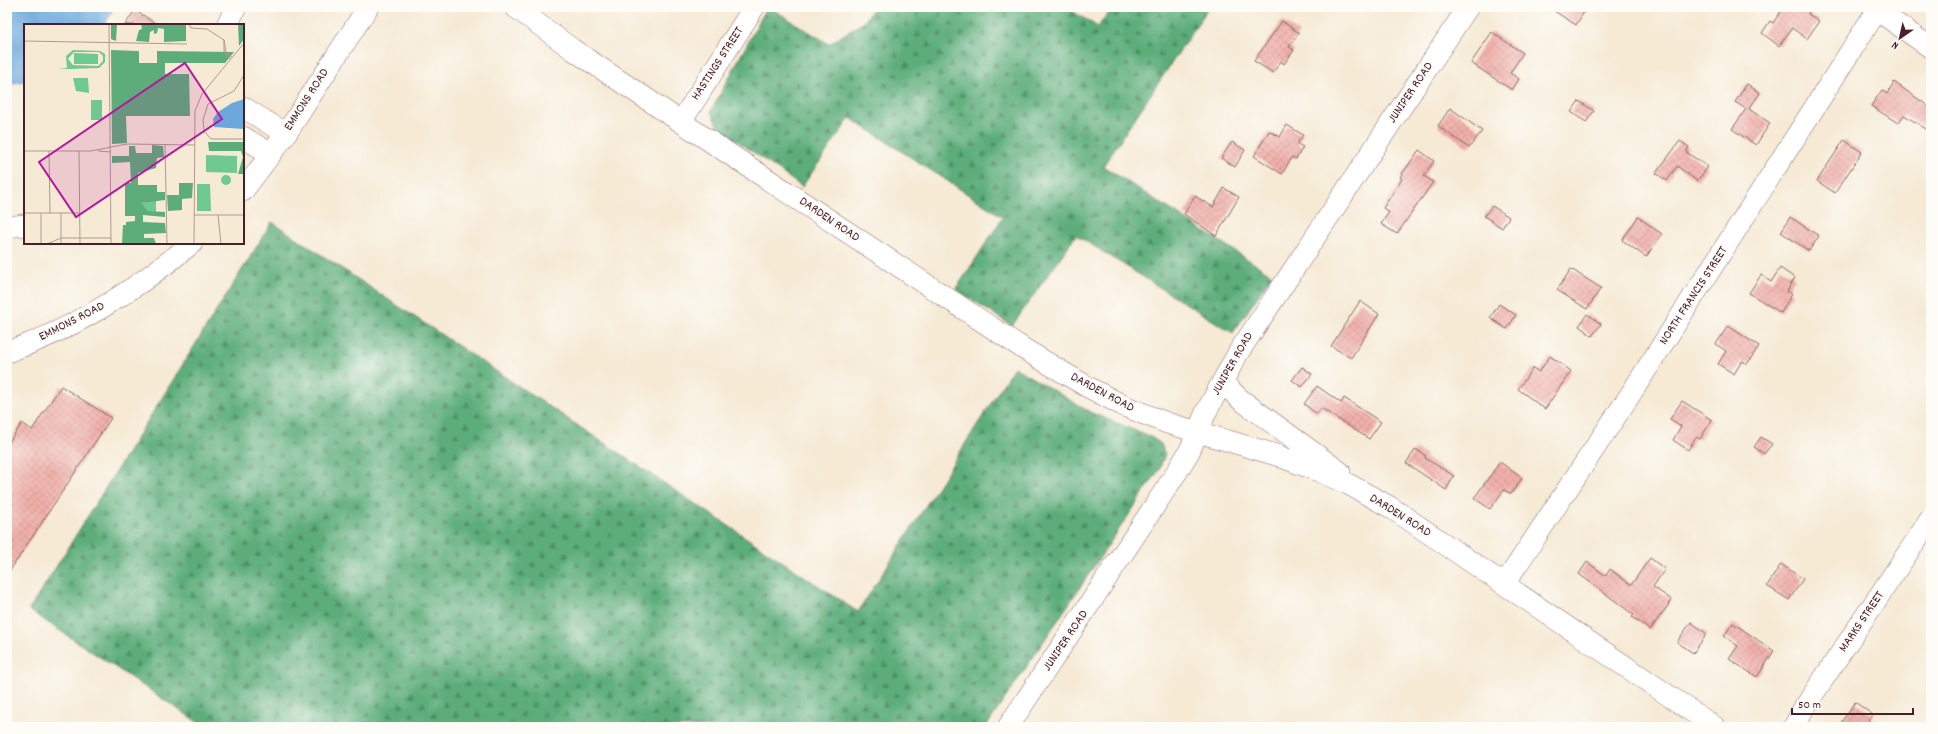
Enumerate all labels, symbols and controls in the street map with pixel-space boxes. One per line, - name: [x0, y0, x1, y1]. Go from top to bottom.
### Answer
- north arrow: [1880, 18, 1920, 58]
- street label: HASTINGS STREET: [687, 23, 749, 105]
- inset map: [24, 24, 244, 244]
- text: N: [1888, 36, 1902, 53]
- street label: JUNIPER ROAD: [1384, 58, 1439, 127]
- street label: EMMONS ROAD: [280, 65, 335, 135]
- street label: DARDEN ROAD: [795, 193, 863, 248]
- street label: NORTH FRANCIS STREET: [1655, 243, 1733, 349]
- street label: EMMONS ROAD: [36, 297, 108, 347]
- street label: JUNIPER ROAD: [1207, 329, 1259, 399]
- street label: DARDEN ROAD: [1067, 368, 1138, 418]
- street label: DARDEN ROAD: [1365, 489, 1435, 543]
- street label: MARKS STREET: [1835, 588, 1889, 656]
- street label: JUNIPER ROAD: [1039, 606, 1094, 675]
- scale bar: [1792, 690, 1913, 716]
- text: 50 m: [1798, 697, 1821, 714]

